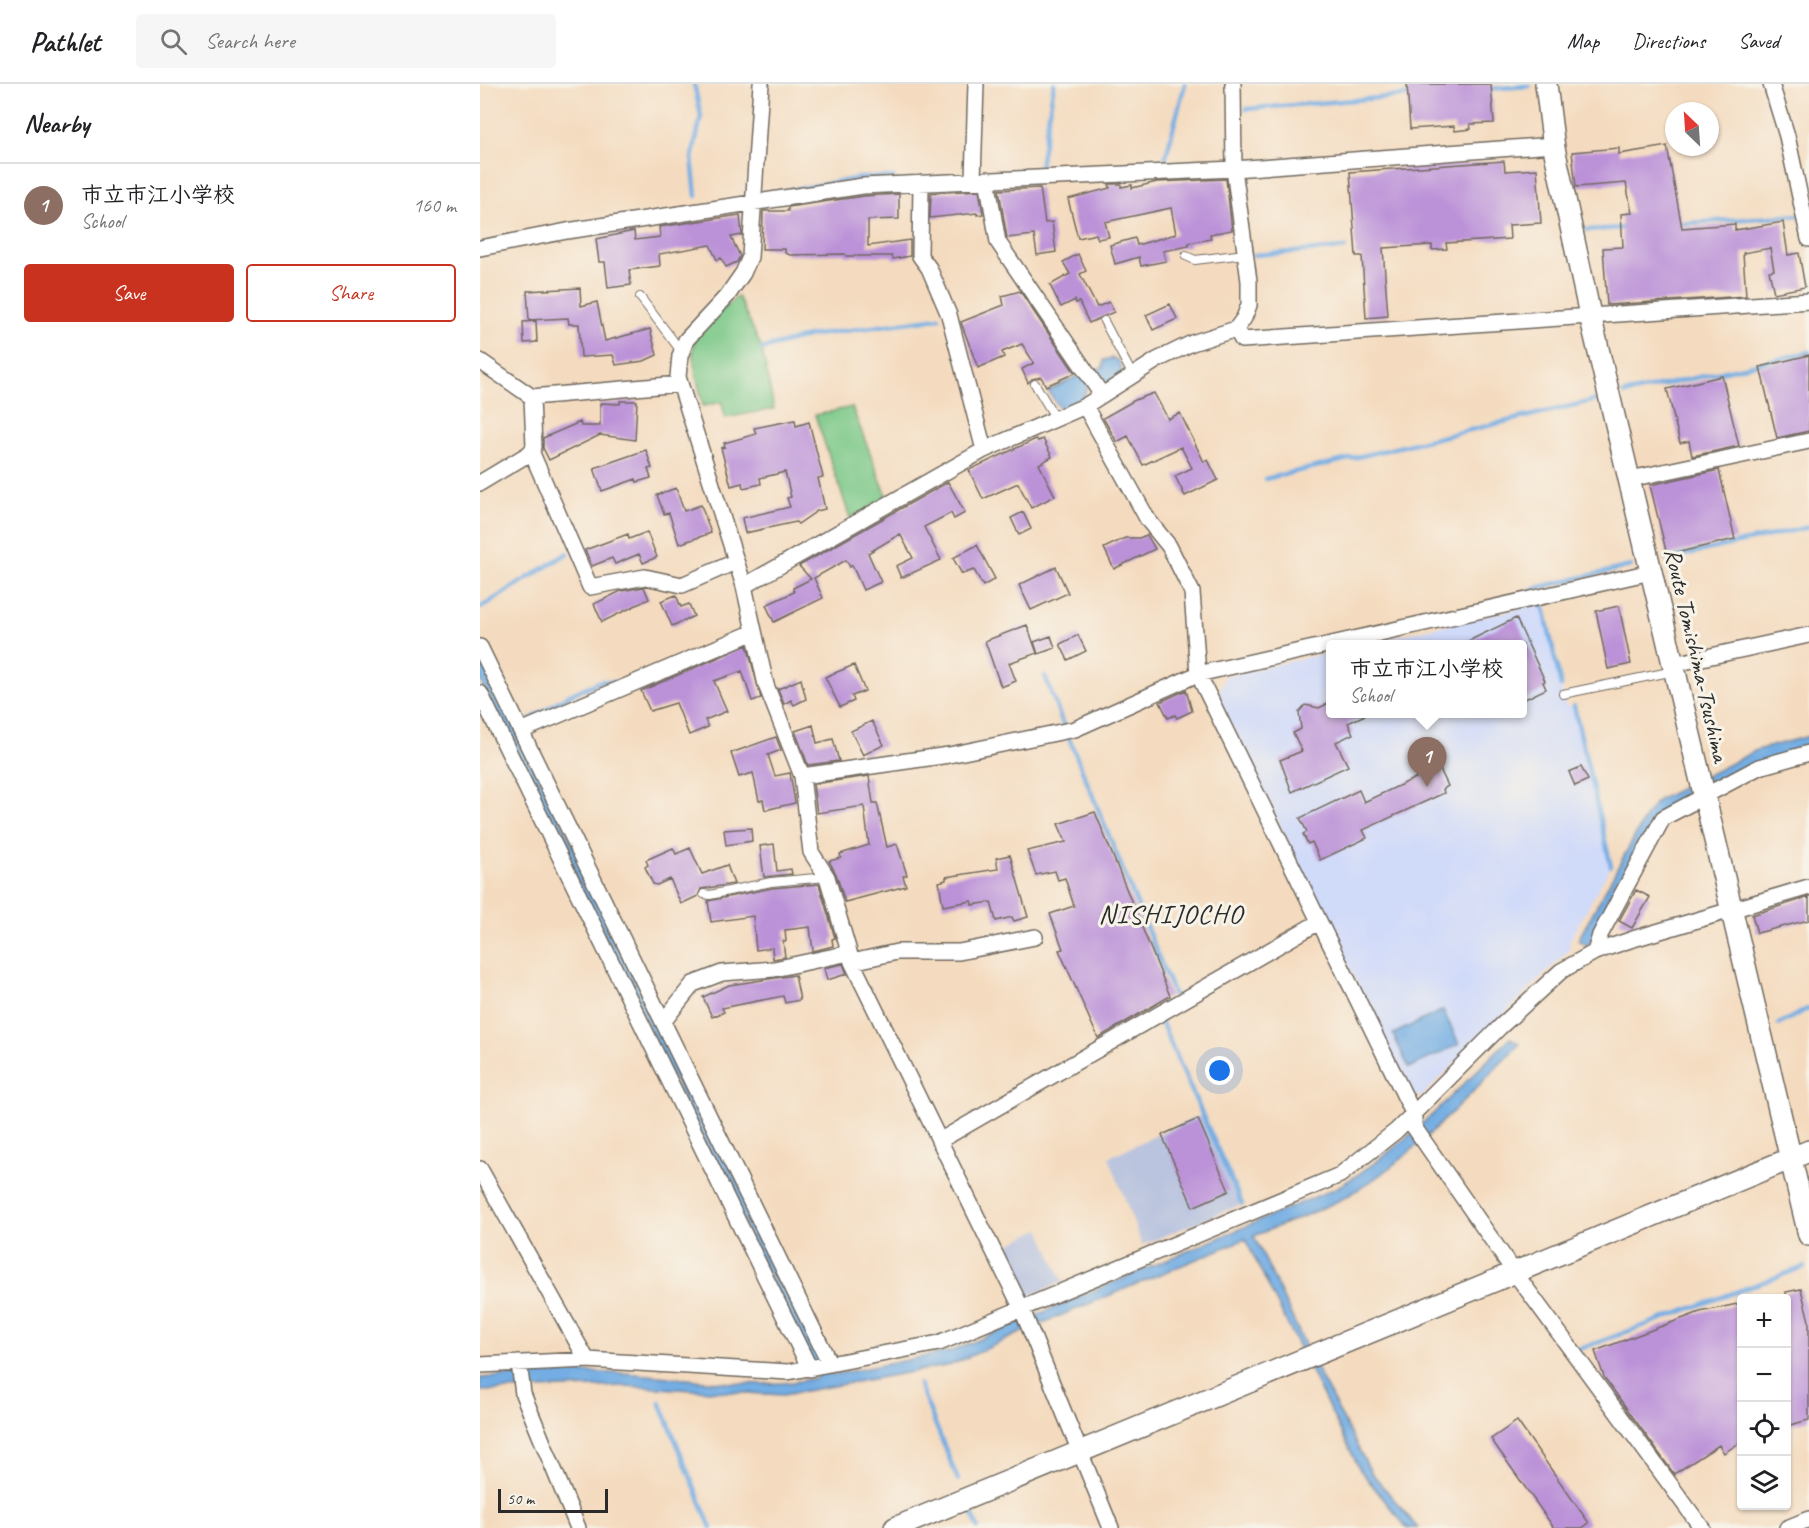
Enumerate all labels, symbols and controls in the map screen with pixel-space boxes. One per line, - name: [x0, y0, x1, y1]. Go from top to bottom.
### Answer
- search box: [136, 14, 556, 68]
- text: Pathlet: [30, 24, 100, 59]
- icon: search: [157, 25, 190, 58]
- text: Search here: [205, 27, 295, 55]
- text: Map: [1567, 28, 1599, 54]
- text: Directions: [1632, 28, 1705, 54]
- text: Saved: [1738, 28, 1779, 54]
- north arrow: [1665, 102, 1719, 156]
- text: Nearby: [24, 107, 89, 140]
- text: 市立市江小学校: [81, 181, 235, 209]
- text: 1: [39, 193, 48, 218]
- text: 160 m: [413, 193, 456, 218]
- text: School: [81, 209, 124, 234]
- button: Save: [24, 264, 234, 322]
- button: Share: [246, 264, 456, 322]
- street label: Route Tomishima-Tsushima: [1658, 545, 1737, 767]
- popup: [1326, 640, 1527, 718]
- text: 市立市江小学校: [1349, 655, 1504, 683]
- text: School: [1349, 683, 1392, 708]
- pin: 1: [1408, 738, 1446, 787]
- district label: NISHIJOCHO: [1099, 897, 1245, 931]
- your location: [1205, 1056, 1234, 1085]
- map controls: [1737, 1294, 1791, 1510]
- button: +: [1737, 1294, 1791, 1348]
- button: −: [1737, 1348, 1791, 1402]
- button: locate: [1737, 1402, 1791, 1456]
- button: layers: [1737, 1456, 1791, 1510]
- scale bar: [498, 1486, 608, 1514]
- text: 50 m: [507, 1489, 534, 1509]

